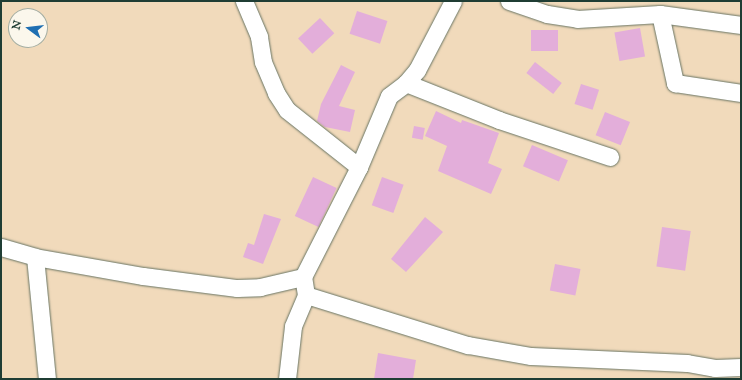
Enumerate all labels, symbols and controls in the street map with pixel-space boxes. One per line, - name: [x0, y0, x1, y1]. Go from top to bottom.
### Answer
- north arrow: [8, 8, 48, 48]
- text: N: [9, 19, 24, 31]

